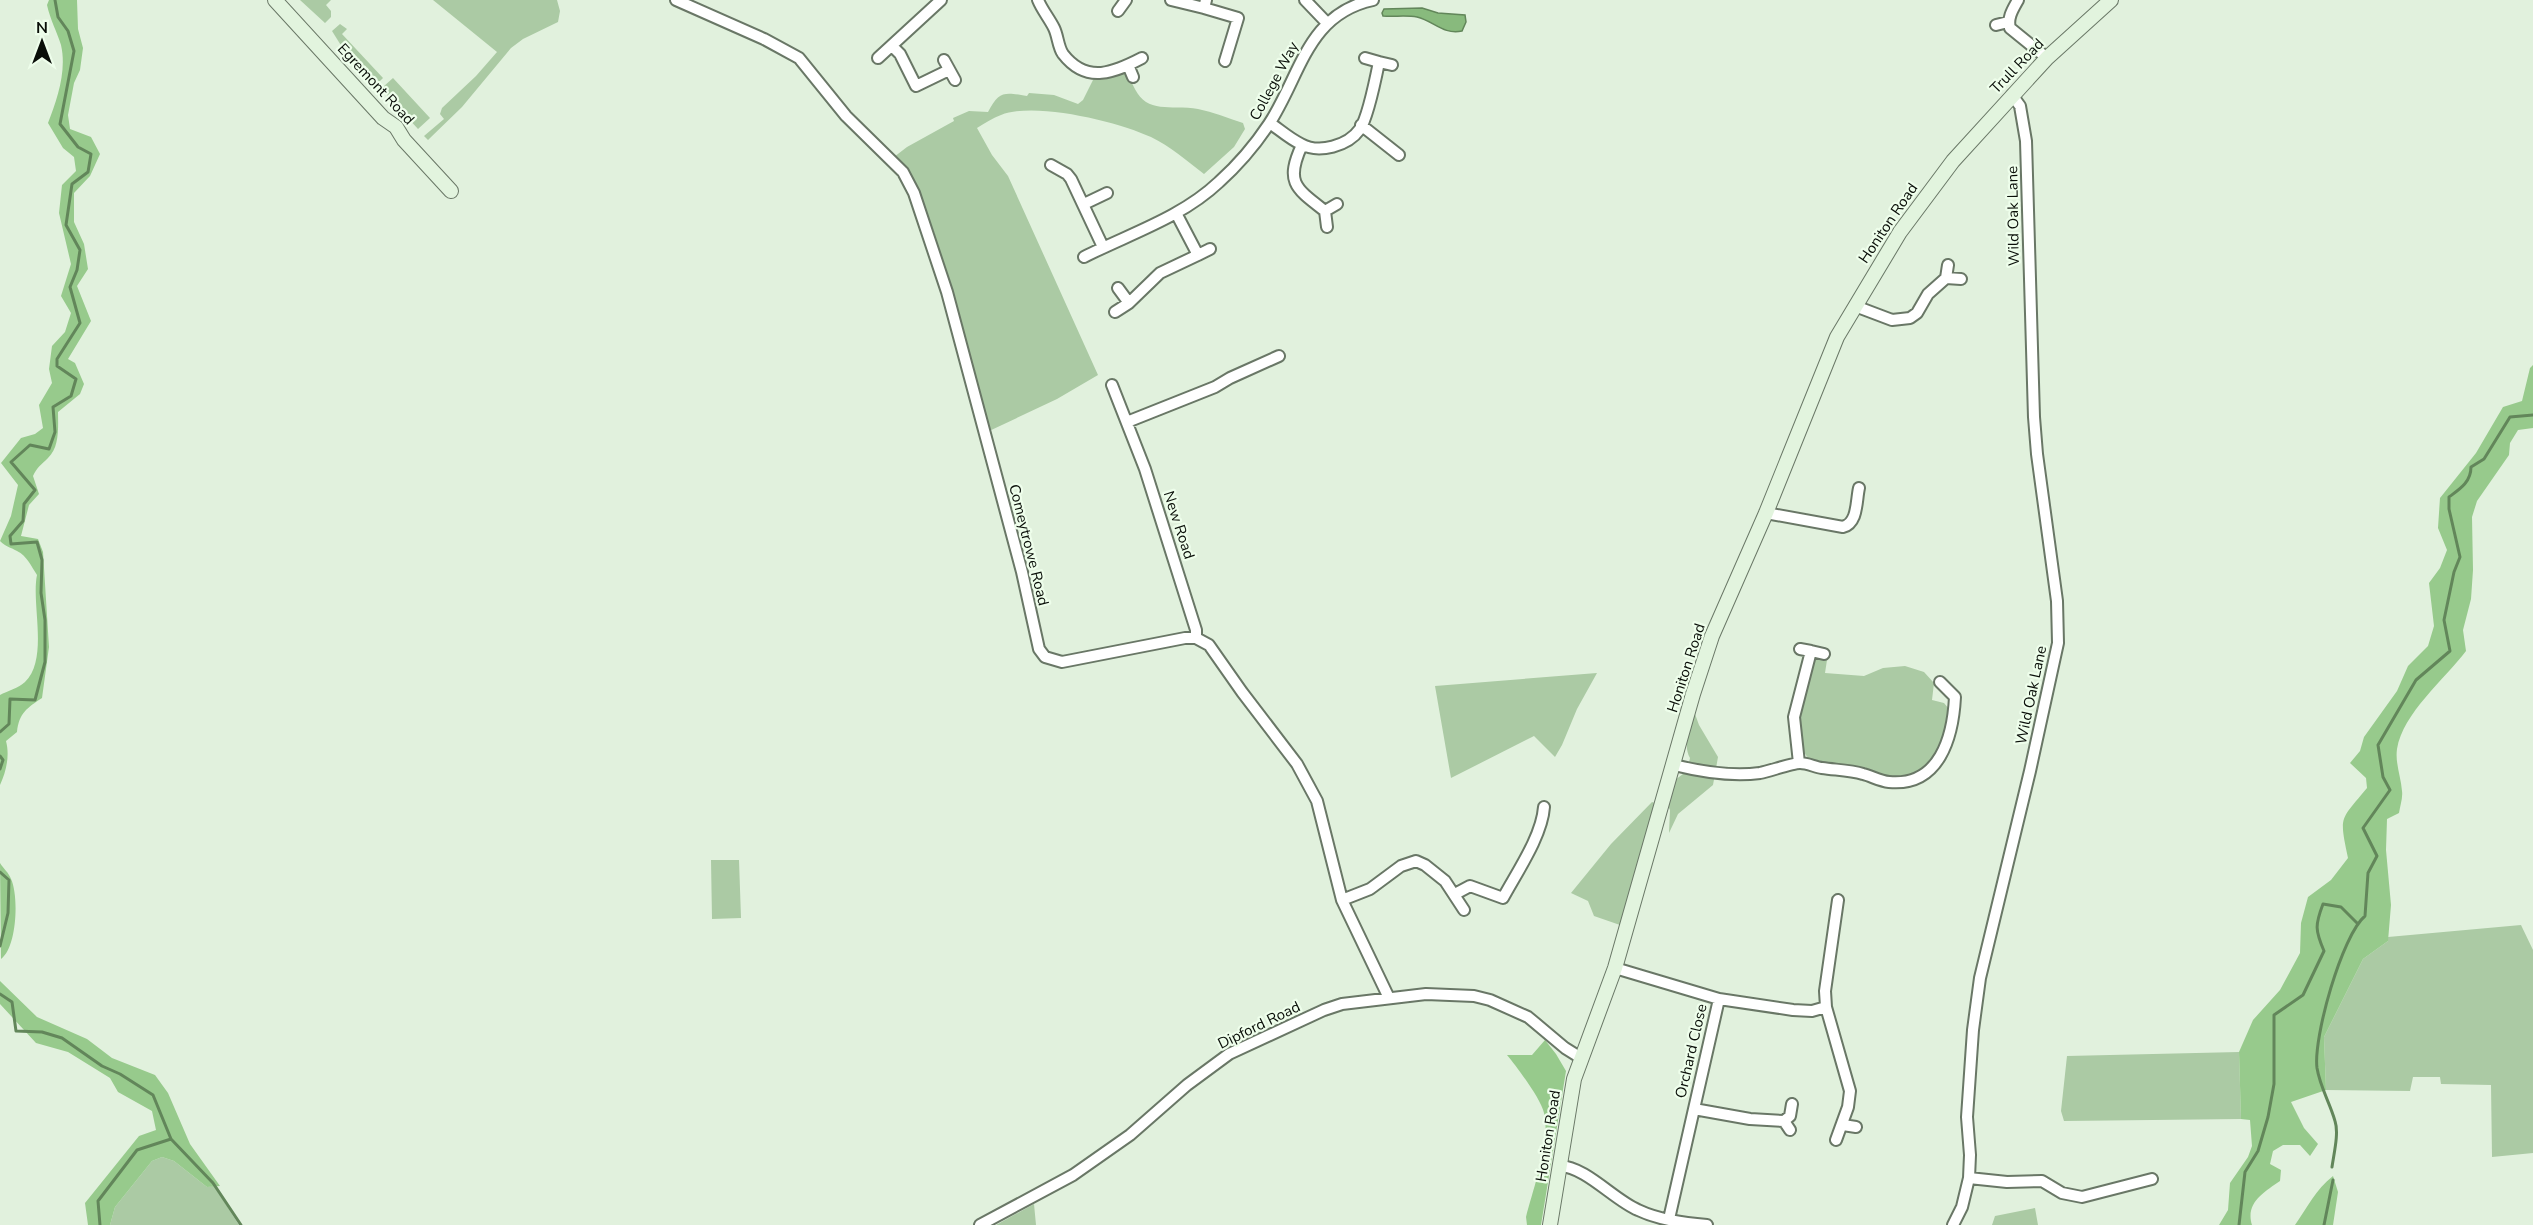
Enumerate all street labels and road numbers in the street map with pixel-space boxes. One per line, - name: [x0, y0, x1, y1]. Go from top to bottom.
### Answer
- street label: Trull Road: [1986, 34, 2048, 98]
- street label: College Way: [1245, 38, 1303, 124]
- street label: Egremont Road: [333, 39, 419, 129]
- street label: Wild Oak Lane: [2002, 166, 2024, 266]
- street label: Honiton Road: [1854, 179, 1922, 267]
- street label: Comeytrowe Road: [1004, 482, 1054, 608]
- street label: New Road: [1159, 488, 1199, 562]
- street label: Honiton Road: [1662, 621, 1710, 715]
- street label: Wild Oak Lane: [2011, 644, 2051, 746]
- street label: Dipford Road: [1215, 996, 1303, 1054]
- street label: Orchard Close: [1670, 1002, 1712, 1100]
- street label: Honiton Road: [1531, 1089, 1565, 1183]

